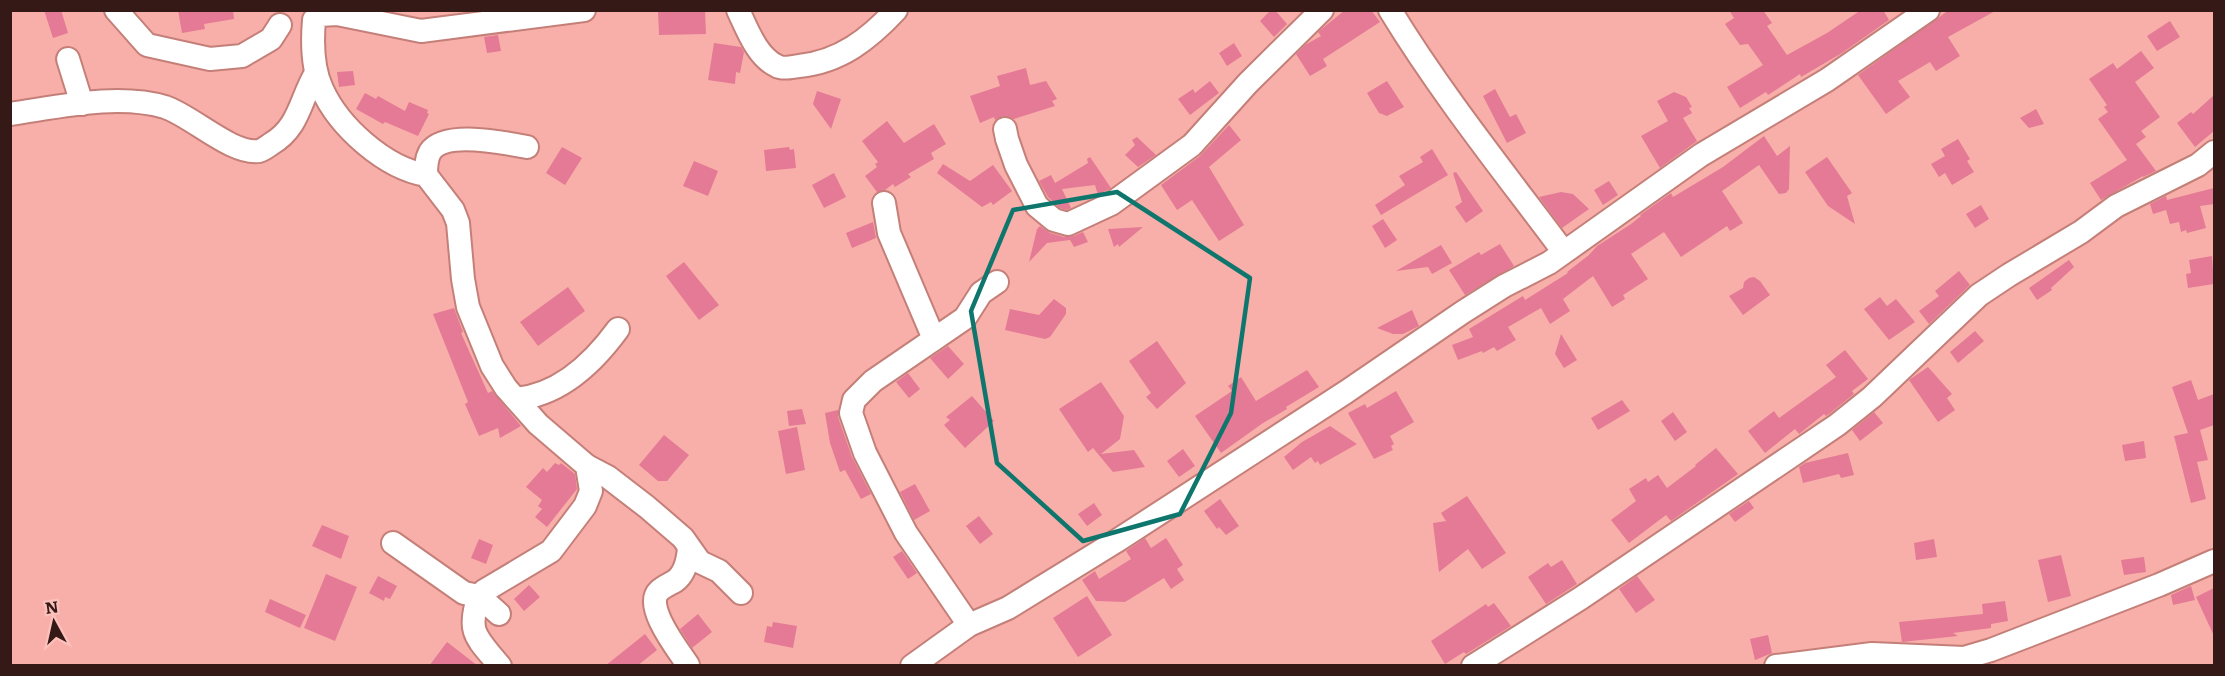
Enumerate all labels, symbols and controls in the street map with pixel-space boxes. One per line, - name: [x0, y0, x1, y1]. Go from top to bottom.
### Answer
- north arrow: [24, 592, 84, 652]
- text: N: [43, 593, 60, 619]

